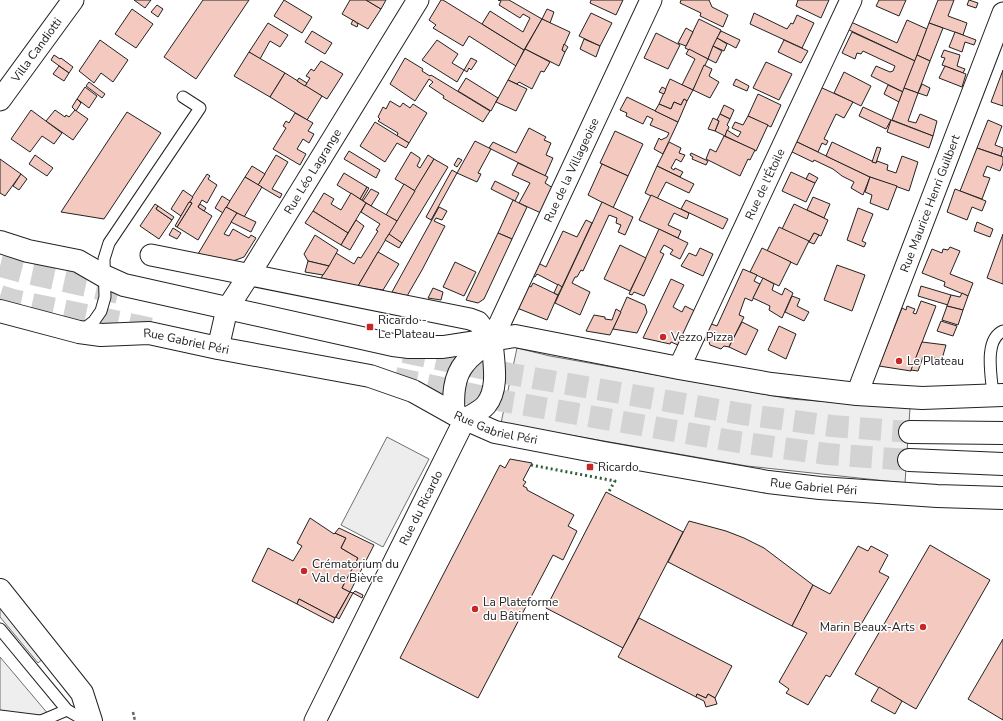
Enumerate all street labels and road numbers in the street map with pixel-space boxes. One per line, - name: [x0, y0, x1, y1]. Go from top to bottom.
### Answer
- street label: Villa Candiotti: [7, 14, 65, 86]
- street label: Rue de la Villageoise: [540, 115, 603, 225]
- street label: Rue Léo Lagrange: [280, 126, 345, 217]
- street label: Rue Maurice Henri Guilbert: [896, 132, 964, 275]
- street label: Rue de l'Étoile: [741, 146, 788, 222]
- street label: Rue Gabriel Péri: [143, 325, 230, 358]
- street label: Rue Gabriel Péri: [451, 407, 539, 448]
- street label: Rue du Ricardo: [396, 467, 446, 548]
- street label: Rue Gabriel Péri: [769, 474, 858, 499]

